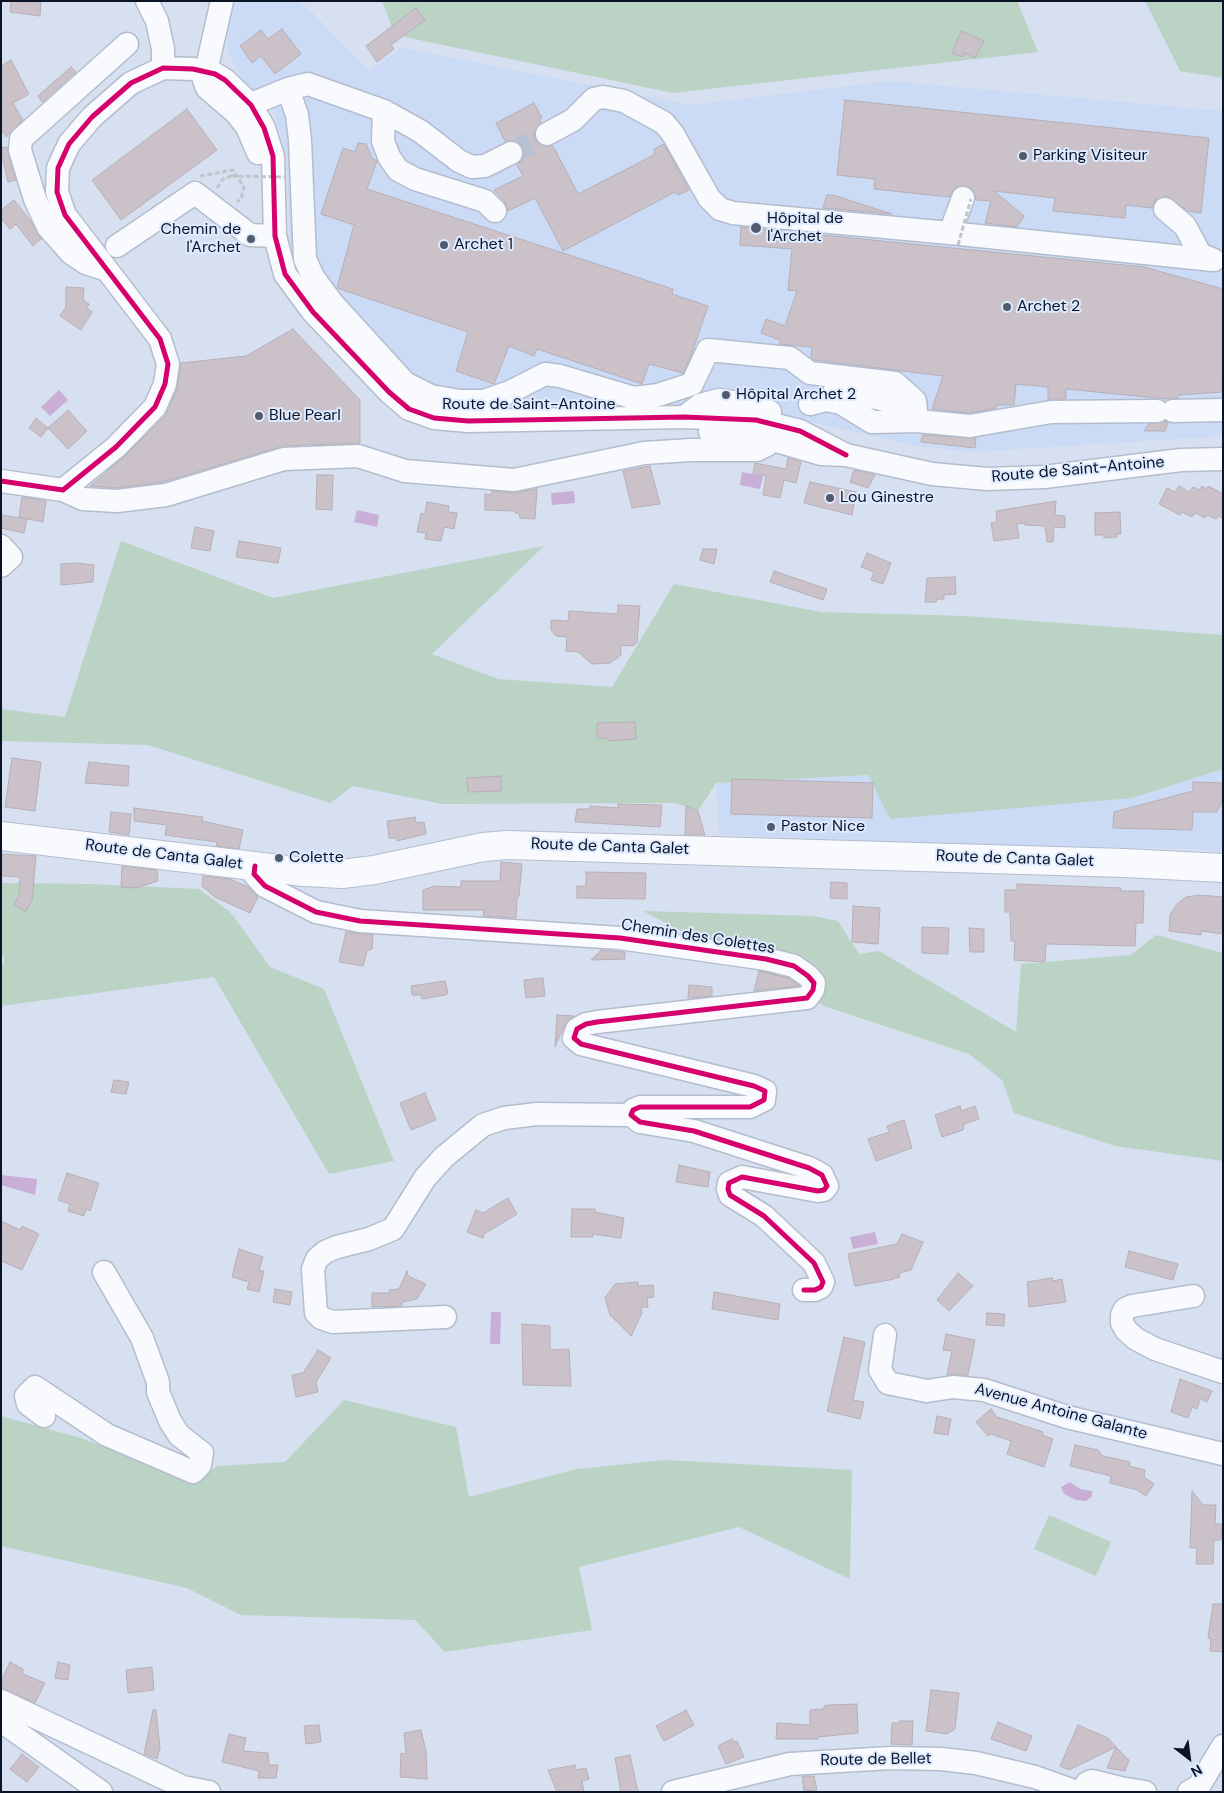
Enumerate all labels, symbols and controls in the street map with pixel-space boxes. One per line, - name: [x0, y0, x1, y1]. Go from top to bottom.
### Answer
- place label: Parking Visiteur: [1033, 146, 1147, 166]
- marker: Parking Visiteur: [1017, 150, 1029, 162]
- place label: Hôpital de l'Archet: [767, 209, 843, 247]
- place label: Chemin de l'Archet: [161, 220, 241, 258]
- marker: Hôpital de l'Archet: [749, 221, 763, 235]
- marker: Chemin de l'Archet: [245, 233, 257, 245]
- place label: Archet 1: [454, 235, 513, 255]
- marker: Archet 1: [438, 239, 450, 251]
- place label: Archet 2: [1017, 297, 1080, 317]
- marker: Archet 2: [1001, 301, 1013, 313]
- place label: Hôpital Archet 2: [736, 385, 856, 405]
- marker: Hôpital Archet 2: [720, 389, 732, 401]
- street label: Route de Saint-Antoine: [442, 395, 616, 415]
- place label: Blue Pearl: [269, 406, 341, 426]
- marker: Blue Pearl: [253, 410, 265, 422]
- street label: Route de Saint-Antoine: [991, 453, 1165, 487]
- place label: Lou Ginestre: [840, 488, 934, 508]
- marker: Lou Ginestre: [824, 492, 836, 504]
- place label: Pastor Nice: [781, 817, 865, 837]
- marker: Pastor Nice: [765, 821, 777, 833]
- street label: Route de Canta Galet: [530, 835, 690, 859]
- street label: Route de Canta Galet: [84, 836, 244, 874]
- street label: Route de Canta Galet: [935, 847, 1095, 871]
- place label: Colette: [289, 848, 344, 868]
- marker: Colette: [273, 852, 285, 864]
- street label: Chemin des Colettes: [620, 915, 776, 959]
- street label: Avenue Antoine Galante: [973, 1380, 1149, 1444]
- north arrow: [1164, 1733, 1214, 1783]
- street label: Route de Bellet: [820, 1749, 932, 1771]
- text: N: [1188, 1761, 1205, 1781]

